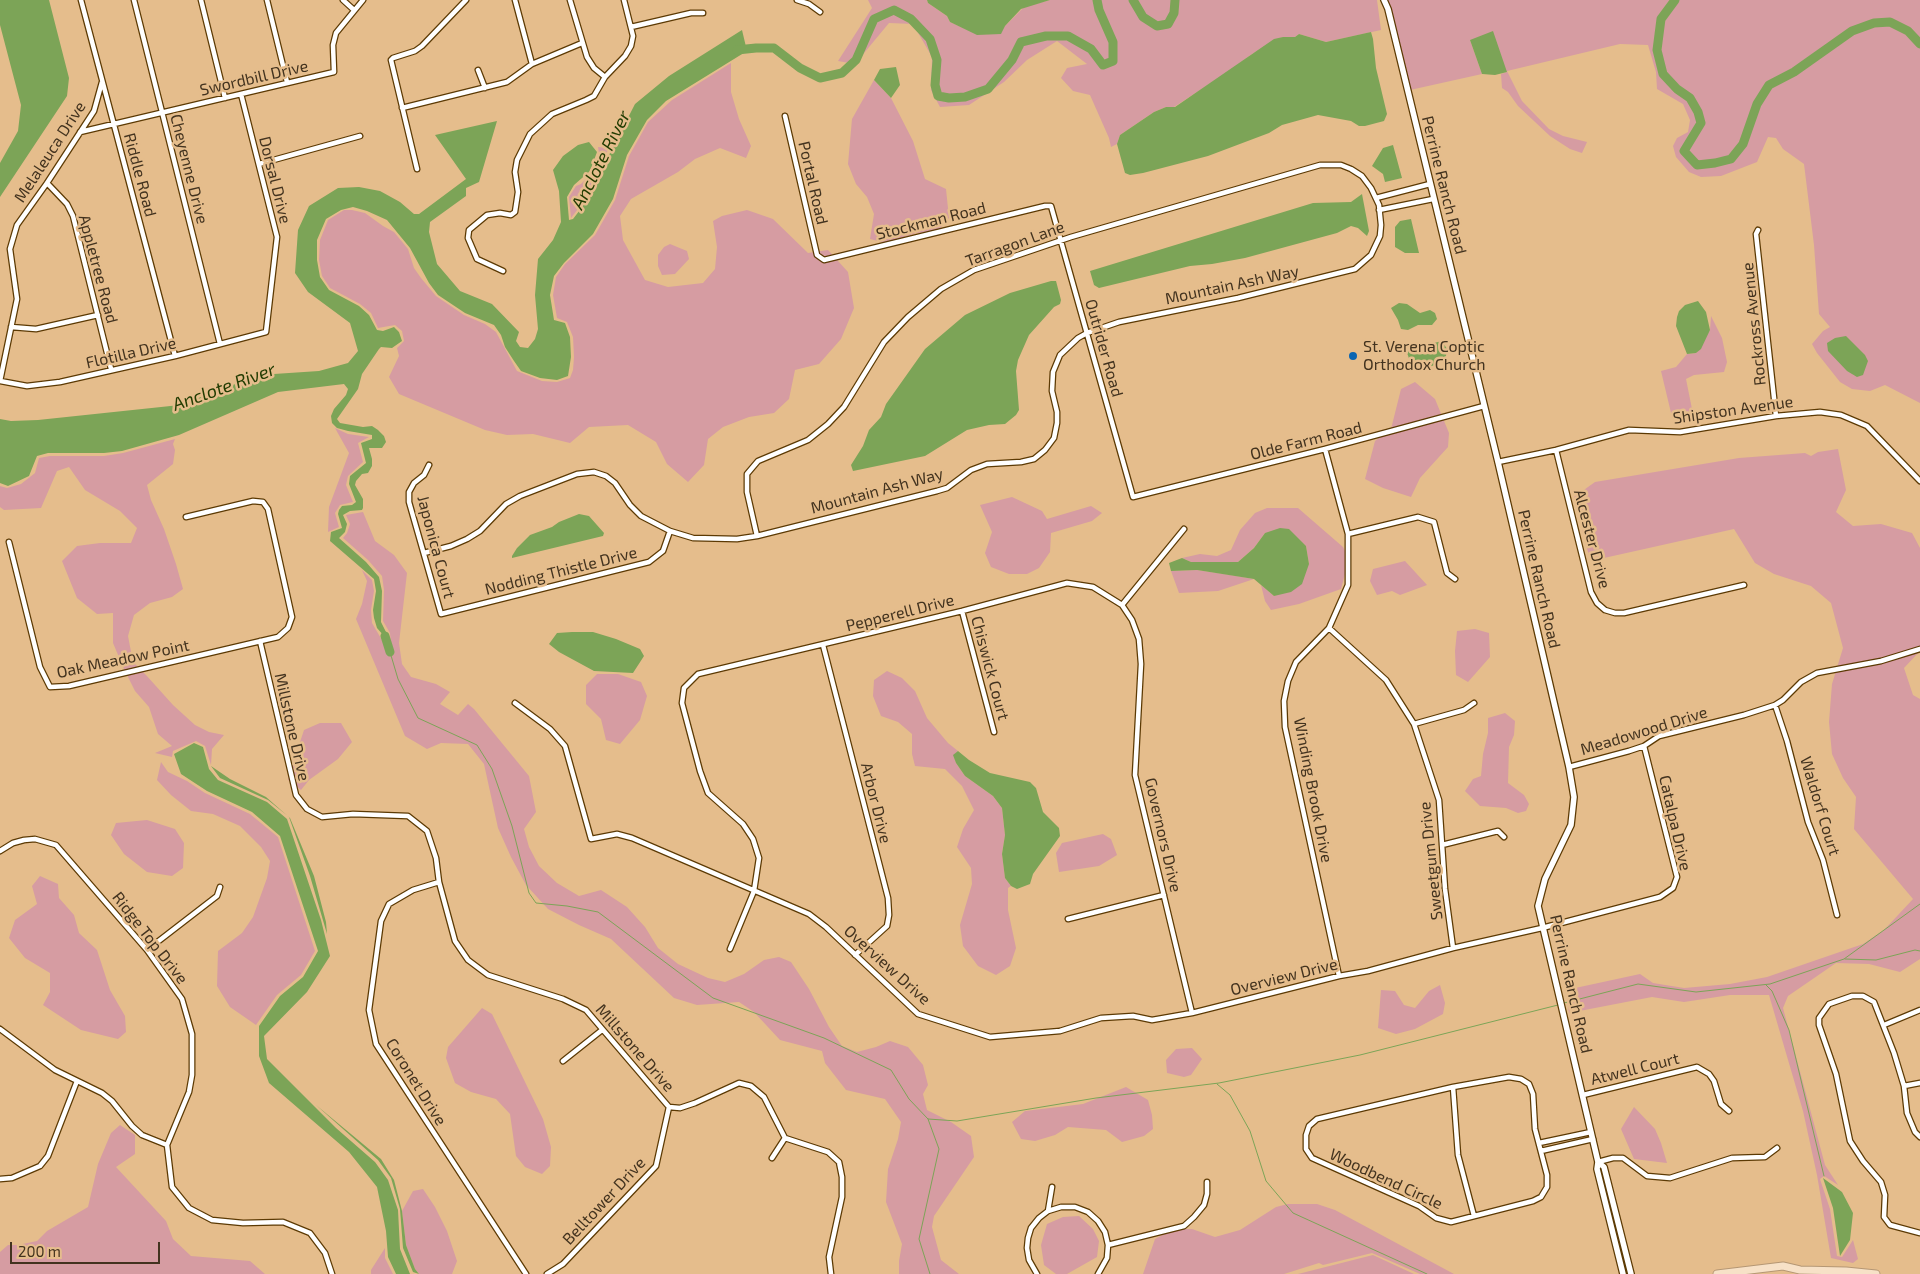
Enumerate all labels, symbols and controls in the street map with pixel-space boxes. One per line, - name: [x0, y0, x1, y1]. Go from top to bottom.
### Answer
- street label: Swordbill Drive: [198, 56, 310, 100]
- street label: Melaleuca Drive: [10, 98, 90, 206]
- water label: Anclote River: [567, 107, 635, 213]
- street label: Cheyenne Drive: [166, 112, 212, 226]
- street label: Perrine Ranch Road: [1418, 114, 1470, 256]
- street label: Riddle Road: [120, 131, 160, 219]
- street label: Dorsal Drive: [255, 134, 295, 226]
- street label: Portal Road: [794, 139, 832, 227]
- street label: Stockman Road: [874, 198, 988, 244]
- street label: Appletree Road: [74, 213, 122, 325]
- street label: Tarragon Lane: [963, 217, 1067, 271]
- street label: Mountain Ash Way: [1163, 261, 1301, 309]
- street label: Rockross Avenue: [1738, 262, 1770, 386]
- street label: Outrider Road: [1081, 297, 1127, 399]
- street label: Flotilla Drive: [84, 333, 178, 373]
- place label: St. Verena Coptic Orthodox Church: [1363, 337, 1486, 375]
- marker: St. Verena Coptic Orthodox Church: [1347, 350, 1359, 362]
- water label: Anclote River: [170, 358, 278, 416]
- street label: Shipston Avenue: [1672, 392, 1794, 428]
- street label: Olde Farm Road: [1248, 418, 1364, 464]
- street label: Mountain Ash Way: [809, 464, 945, 518]
- street label: Alcester Drive: [1570, 487, 1614, 591]
- street label: Japonica Court: [413, 493, 459, 601]
- street label: Perrine Ranch Road: [1514, 508, 1564, 650]
- street label: Nodding Thistle Drive: [483, 543, 639, 599]
- street label: Pepperell Drive: [844, 590, 956, 636]
- street label: Chiswick Court: [967, 614, 1013, 722]
- street label: Oak Meadow Point: [55, 636, 191, 682]
- street label: Millstone Drive: [270, 671, 314, 783]
- street label: Meadowood Drive: [1578, 703, 1710, 759]
- street label: Winding Brook Drive: [1290, 716, 1336, 864]
- street label: Waldorf Court: [1796, 754, 1844, 858]
- street label: Arbor Drive: [857, 761, 895, 845]
- street label: Catalpa Drive: [1655, 774, 1695, 872]
- street label: Governors Drive: [1140, 776, 1186, 894]
- street label: Sweetgum Drive: [1415, 801, 1447, 921]
- street label: Ridge Top Drive: [108, 888, 192, 988]
- street label: Perrine Ranch Road: [1546, 913, 1596, 1055]
- street label: Overview Drive: [840, 921, 934, 1009]
- street label: Overview Drive: [1228, 954, 1340, 1000]
- street label: Millstone Drive: [592, 1000, 678, 1096]
- street label: Coronet Drive: [382, 1035, 450, 1129]
- street label: Atwell Court: [1589, 1049, 1681, 1089]
- street label: Woodbend Circle: [1326, 1144, 1446, 1214]
- street label: Belltower Drive: [559, 1153, 649, 1249]
- scale bar: [12, 1232, 162, 1264]
- text: 200 m: [18, 1242, 61, 1260]

